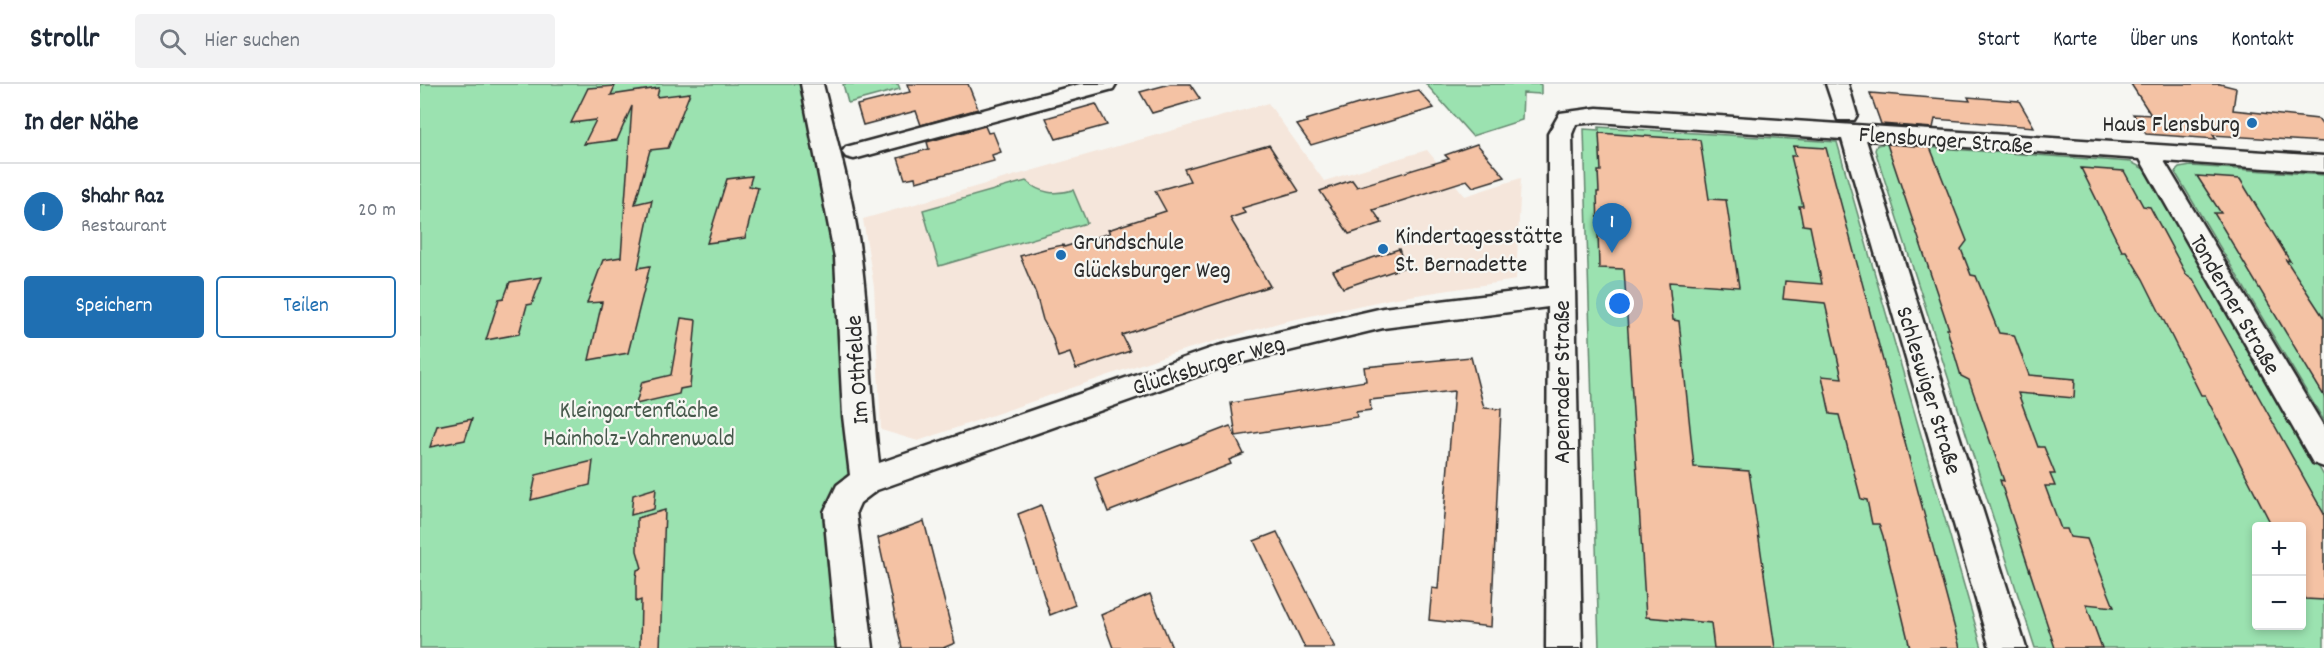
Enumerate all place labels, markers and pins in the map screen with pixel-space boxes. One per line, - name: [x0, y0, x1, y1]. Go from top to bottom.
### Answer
- place label: Haus Flensburg: [2102, 109, 2240, 143]
- marker: Haus Flensburg: [2245, 116, 2259, 130]
- pin: 1: [1592, 204, 1632, 253]
- place label: Kindertagesstätte St. Bernadette: [1395, 221, 1563, 283]
- place label: Grundschule Glücksburger Weg: [1073, 227, 1231, 289]
- marker: Kindertagesstätte St. Bernadette: [1376, 242, 1390, 256]
- marker: Grundschule Glücksburger Weg: [1054, 248, 1068, 262]

